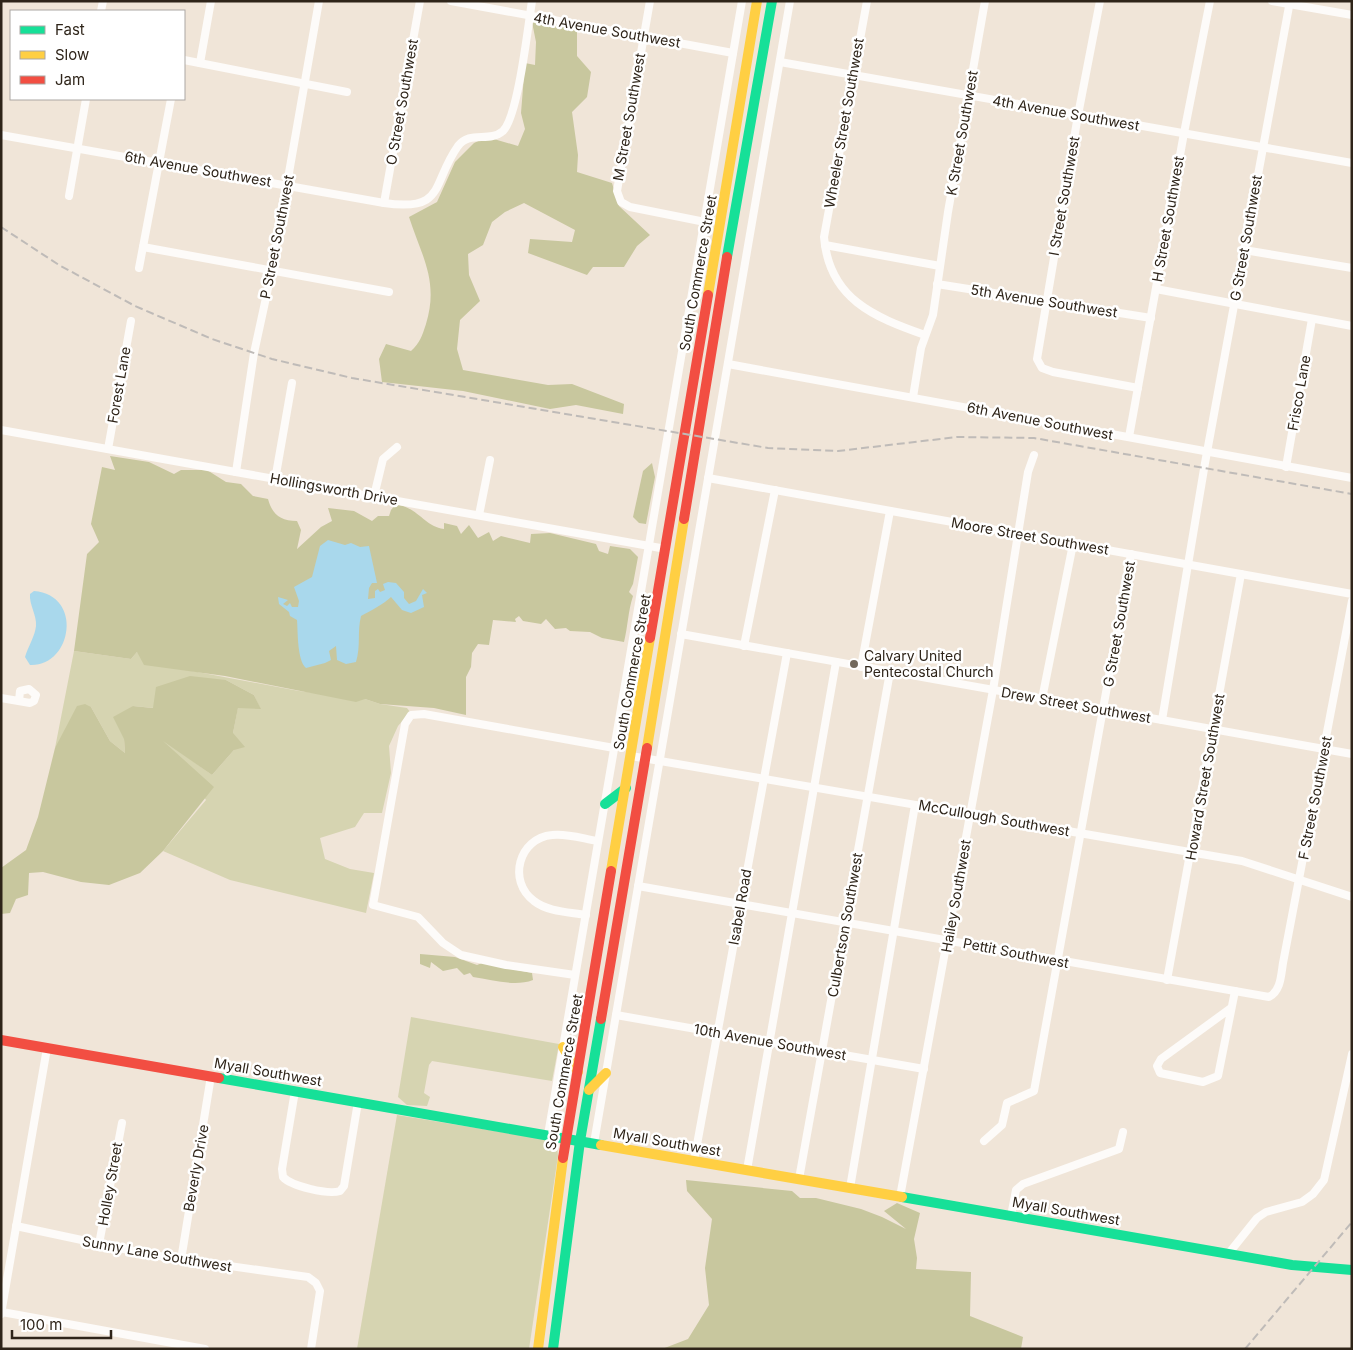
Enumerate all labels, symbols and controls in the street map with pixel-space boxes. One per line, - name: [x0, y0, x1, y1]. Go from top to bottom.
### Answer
- street label: 4th Avenue Southwest: [532, 8, 682, 51]
- legend: [10, 10, 185, 100]
- text: Fast: [55, 20, 85, 39]
- street label: Wheeler Street Southwest: [820, 36, 867, 209]
- street label: O Street Southwest: [382, 37, 421, 166]
- text: Slow: [55, 45, 89, 64]
- street label: M Street Southwest: [609, 51, 648, 182]
- street label: K Street Southwest: [942, 69, 981, 197]
- text: Jam: [55, 70, 85, 89]
- street label: 4th Avenue Southwest: [991, 91, 1141, 134]
- street label: I Street Southwest: [1045, 134, 1082, 257]
- street label: 6th Avenue Southwest: [124, 147, 273, 190]
- street label: H Street Southwest: [1148, 154, 1187, 283]
- street label: P Street Southwest: [256, 173, 297, 300]
- street label: G Street Southwest: [1226, 173, 1265, 302]
- street label: South Commerce Street: [675, 193, 720, 352]
- street label: 5th Avenue Southwest: [970, 281, 1119, 321]
- street label: Forest Lane: [103, 345, 134, 425]
- street label: Frisco Lane: [1283, 354, 1314, 432]
- street label: 6th Avenue Southwest: [966, 398, 1115, 443]
- street label: Hollingsworth Drive: [269, 469, 399, 508]
- street label: Moore Street Southwest: [950, 513, 1111, 558]
- street label: G Street Southwest: [1099, 559, 1138, 688]
- street label: South Commerce Street: [609, 592, 654, 751]
- place label: Calvary United Pentecostal Church: [864, 647, 994, 680]
- marker: Calvary United Pentecostal Church: [848, 658, 860, 670]
- street label: Drew Street Southwest: [1000, 683, 1153, 726]
- street label: Howard Street Southwest: [1181, 692, 1228, 861]
- street label: F Street Southwest: [1294, 734, 1335, 861]
- street label: McCullough Southwest: [917, 796, 1071, 839]
- street label: Hailey Southwest: [937, 838, 974, 954]
- street label: Culbertson Southwest: [823, 851, 866, 998]
- street label: Isabel Road: [724, 868, 755, 946]
- street label: Pettit Southwest: [962, 934, 1071, 971]
- street label: South Commerce Street: [541, 992, 586, 1151]
- street label: 10th Avenue Southwest: [693, 1020, 848, 1063]
- street label: Myall Southwest: [213, 1054, 324, 1089]
- street label: Beverly Drive: [179, 1123, 212, 1213]
- street label: Myall Southwest: [612, 1124, 723, 1159]
- street label: Holley Street: [94, 1140, 125, 1227]
- street label: Myall Southwest: [1011, 1193, 1122, 1228]
- street label: Sunny Lane Southwest: [81, 1232, 234, 1275]
- scale bar: [12, 1308, 111, 1340]
- text: 100 m: [20, 1315, 62, 1334]

